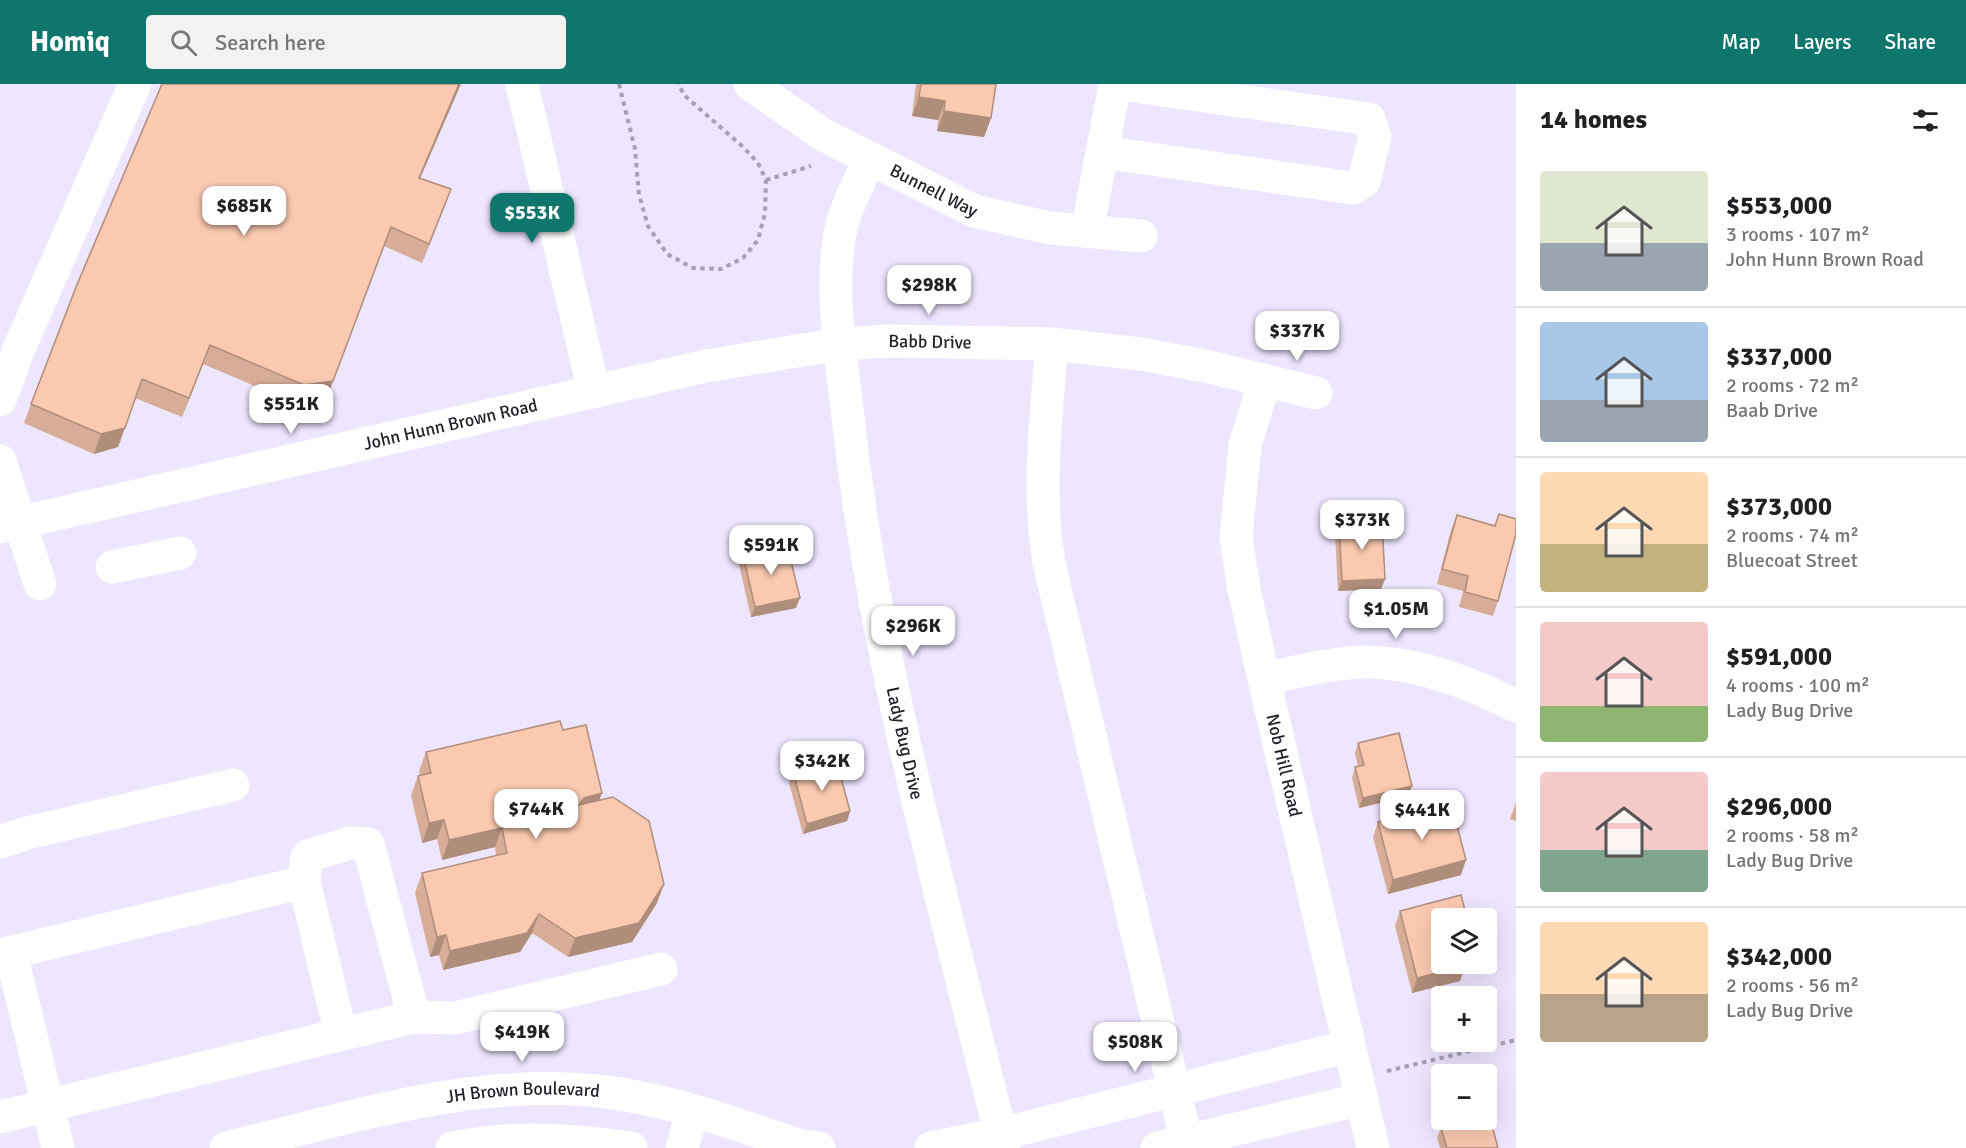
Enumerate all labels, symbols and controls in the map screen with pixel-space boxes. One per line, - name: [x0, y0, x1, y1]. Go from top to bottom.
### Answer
- search box: [146, 15, 566, 69]
- text: Homiq: [30, 25, 110, 59]
- icon: search: [167, 26, 200, 59]
- text: Search here: [215, 29, 326, 56]
- text: Map: [1722, 29, 1760, 55]
- text: Layers: [1793, 29, 1851, 55]
- text: Share: [1884, 29, 1936, 55]
- text: 14 homes: [1540, 104, 1647, 136]
- icon: filters: [1909, 104, 1942, 137]
- street label: Bunnell Way: [886, 159, 982, 222]
- pin: $685K: [202, 186, 286, 237]
- text: $553,000: [1726, 190, 1832, 222]
- text: $685K: [216, 193, 272, 218]
- pin: $553K: [490, 193, 574, 244]
- icon: home: [1588, 195, 1660, 267]
- text: $553K: [504, 200, 560, 225]
- text: 3 rooms · 107 m²: [1726, 222, 1870, 247]
- text: John Hunn Brown Road: [1726, 247, 1924, 272]
- pin: $298K: [887, 265, 971, 316]
- text: $298K: [901, 272, 957, 297]
- pin: $337K: [1255, 311, 1339, 362]
- text: $337K: [1269, 318, 1325, 343]
- street label: Babb Drive: [888, 330, 972, 354]
- text: $337,000: [1726, 341, 1832, 373]
- icon: home: [1588, 346, 1660, 418]
- text: 2 rooms · 72 m²: [1726, 373, 1859, 398]
- pin: $551K: [249, 384, 333, 435]
- text: $551K: [263, 391, 319, 416]
- street label: John Hunn Brown Road: [361, 394, 540, 455]
- text: Baab Drive: [1726, 398, 1818, 423]
- text: $373,000: [1726, 491, 1832, 523]
- icon: home: [1588, 496, 1660, 568]
- pin: $373K: [1320, 500, 1404, 551]
- text: $373K: [1334, 507, 1390, 532]
- text: 2 rooms · 74 m²: [1726, 523, 1859, 548]
- pin: $591K: [729, 525, 813, 576]
- text: $591K: [743, 532, 799, 557]
- text: Bluecoat Street: [1726, 548, 1858, 573]
- pin: $1.05M: [1347, 589, 1445, 640]
- text: $1.05M: [1363, 596, 1429, 621]
- pin: $296K: [871, 606, 955, 657]
- text: $296K: [885, 613, 941, 638]
- text: $591,000: [1726, 641, 1832, 673]
- icon: home: [1588, 646, 1660, 718]
- text: 4 rooms · 100 m²: [1726, 673, 1870, 698]
- street label: Lady Bug Drive: [882, 685, 928, 802]
- text: Lady Bug Drive: [1726, 698, 1853, 723]
- street label: Nob Hill Road: [1261, 712, 1307, 819]
- pin: $342K: [780, 741, 864, 792]
- text: $342K: [794, 748, 850, 773]
- pin: $744K: [494, 789, 578, 840]
- pin: $441K: [1380, 790, 1464, 841]
- text: $296,000: [1726, 791, 1832, 823]
- text: $744K: [508, 796, 564, 821]
- icon: home: [1588, 796, 1660, 868]
- text: $441K: [1394, 797, 1450, 822]
- text: 2 rooms · 58 m²: [1726, 823, 1859, 848]
- text: Lady Bug Drive: [1726, 848, 1853, 873]
- map controls: [1431, 908, 1497, 1130]
- button: layers: [1431, 908, 1497, 974]
- text: $342,000: [1726, 941, 1832, 973]
- icon: home: [1588, 946, 1660, 1018]
- text: 2 rooms · 56 m²: [1726, 973, 1859, 998]
- button: +: [1431, 986, 1497, 1052]
- text: Lady Bug Drive: [1726, 998, 1853, 1023]
- pin: $419K: [480, 1012, 564, 1063]
- text: $419K: [494, 1019, 550, 1044]
- pin: $508K: [1093, 1022, 1177, 1073]
- text: $508K: [1107, 1029, 1163, 1054]
- button: −: [1431, 1064, 1497, 1130]
- street label: JH Brown Boulevard: [444, 1077, 601, 1108]

